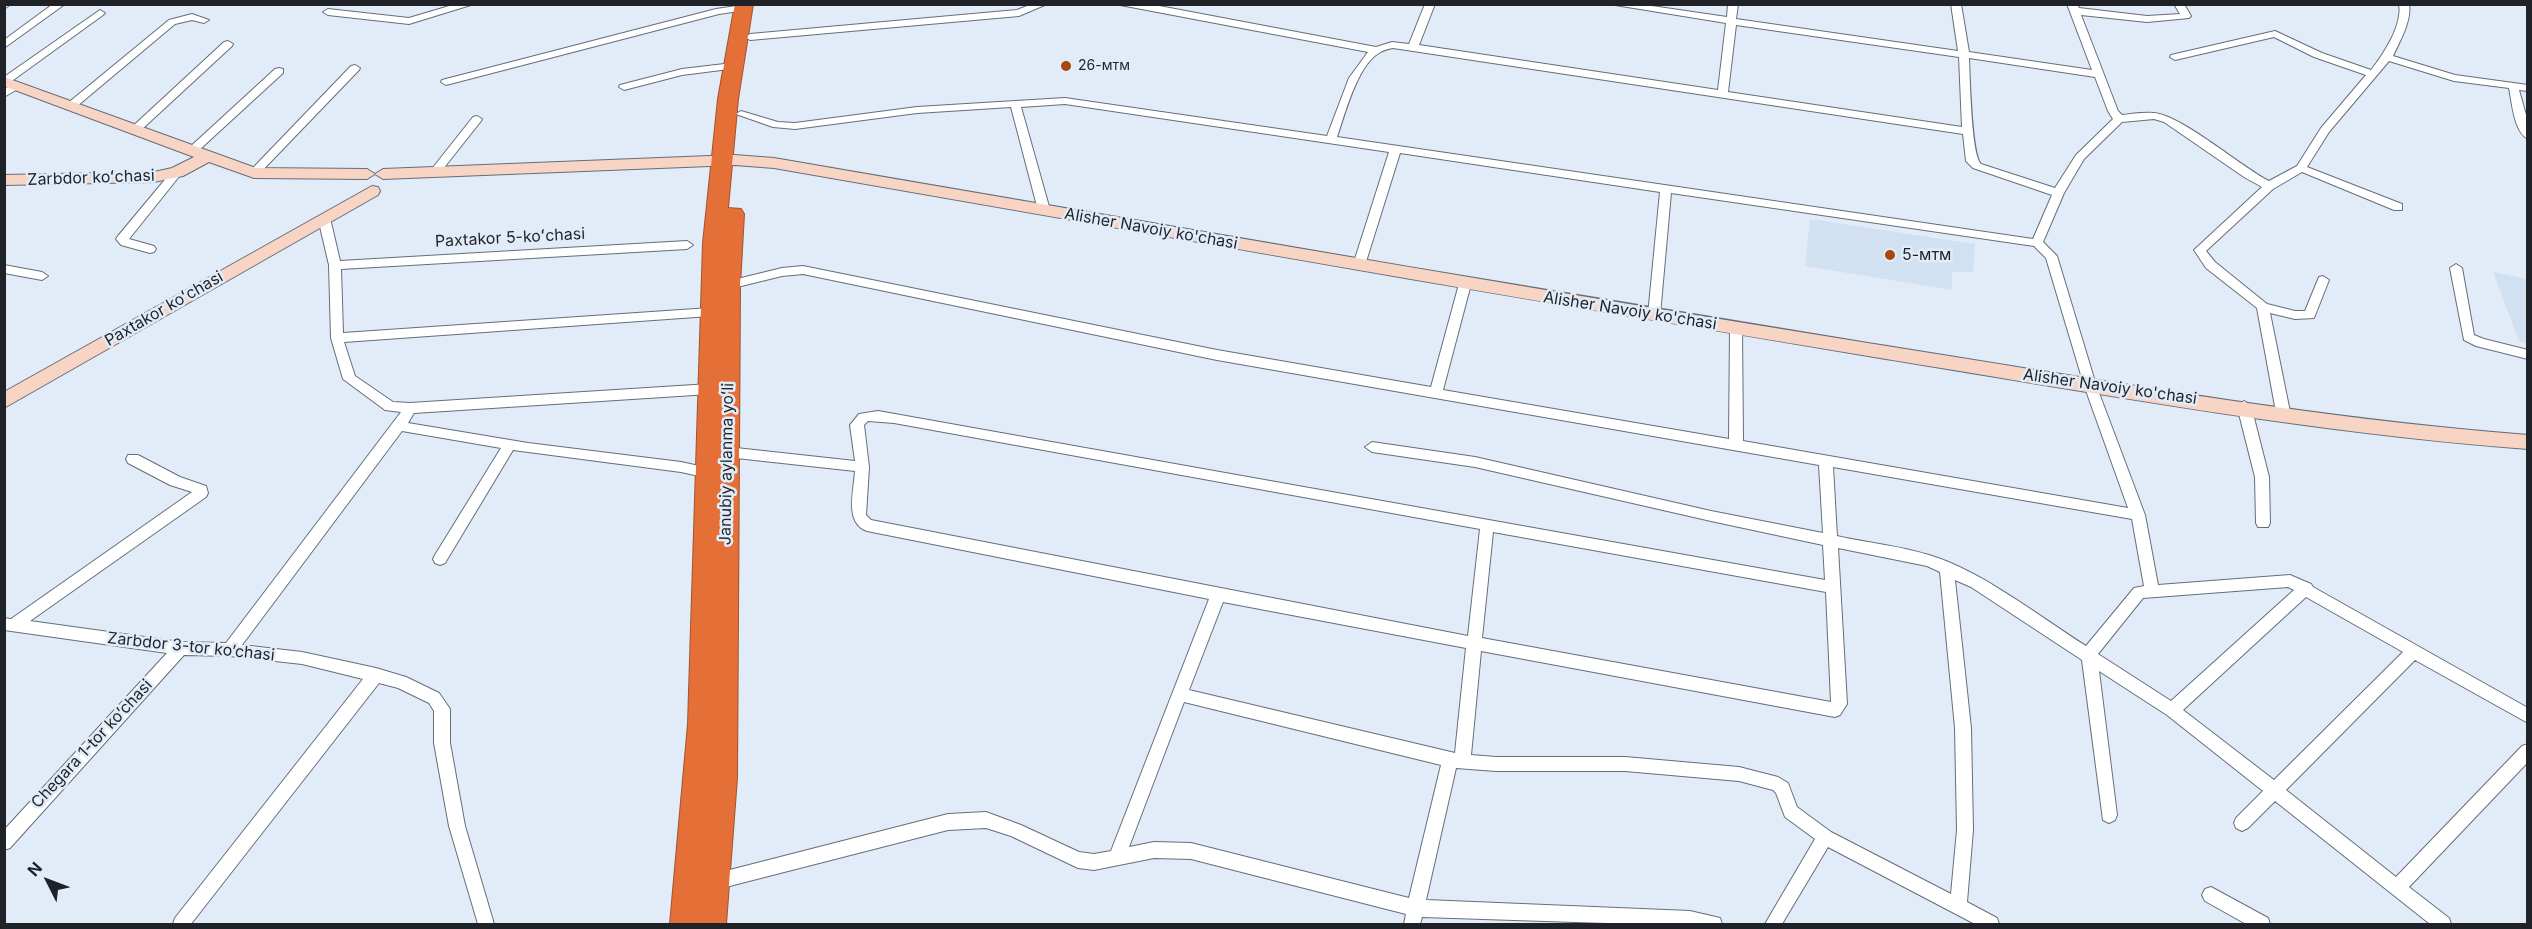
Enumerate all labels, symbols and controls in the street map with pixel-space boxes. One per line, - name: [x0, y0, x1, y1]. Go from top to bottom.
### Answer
- place label: 26-мтм: [1078, 58, 1130, 74]
- marker: 26-мтм: [1059, 59, 1073, 73]
- street label: Zarbdor koʻchasi: [27, 166, 155, 190]
- street label: Alisher Navoiy ko'chasi: [1063, 204, 1239, 254]
- street label: Paxtakor 5-koʻchasi: [434, 224, 586, 252]
- place label: 5-мтм: [1902, 245, 1951, 265]
- marker: 5-мтм: [1883, 248, 1897, 262]
- street label: Paxtakor koʻchasi: [101, 267, 227, 351]
- street label: Alisher Navoiy ko'chasi: [1542, 288, 1718, 334]
- street label: Alisher Navoiy ko'chasi: [2022, 365, 2198, 409]
- street label: Janubiy aylanma yoʻli: [716, 383, 738, 545]
- street label: Zarbdor 3-tor koʼchasi: [106, 629, 276, 665]
- street label: Chegara 1-tor koʼchasi: [28, 676, 156, 812]
- north arrow: [18, 851, 78, 911]
- text: N: [23, 858, 46, 880]

